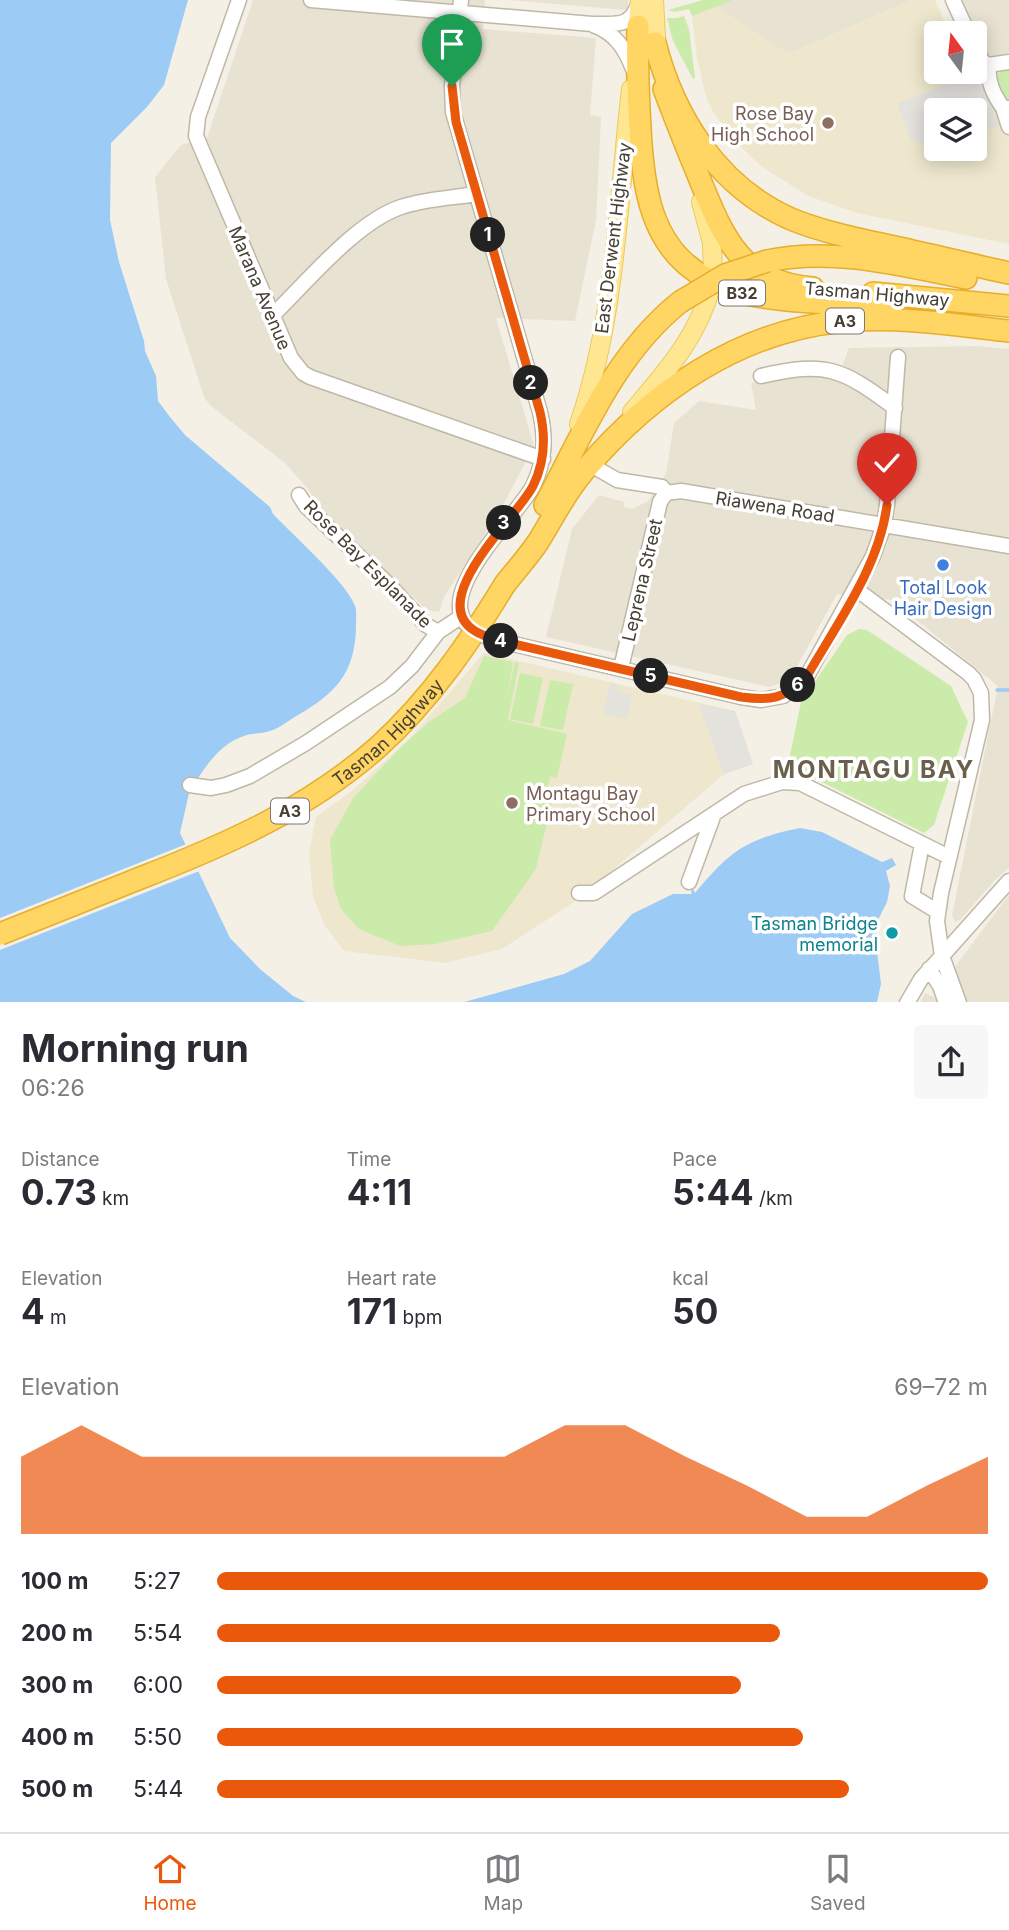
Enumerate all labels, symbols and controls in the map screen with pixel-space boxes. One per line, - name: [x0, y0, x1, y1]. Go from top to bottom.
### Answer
- pin: [422, 14, 482, 86]
- north arrow: [924, 21, 987, 84]
- map controls: [924, 21, 987, 161]
- icon: arrive: [433, 25, 471, 63]
- button: layers: [924, 98, 987, 161]
- place label: Rose Bay High School: [711, 103, 814, 145]
- marker: Rose Bay High School: [820, 115, 836, 131]
- street label: East Derwent Highway: [591, 141, 635, 335]
- pin: 1: [470, 218, 505, 252]
- street label: Marana Avenue: [224, 223, 296, 353]
- text: 1: [483, 223, 492, 246]
- street label: Tasman Highway: [804, 277, 950, 311]
- road number: B32: [719, 280, 765, 306]
- road number: A3: [826, 308, 864, 334]
- pin: 2: [514, 366, 548, 400]
- text: 2: [525, 371, 536, 394]
- pin: [857, 433, 917, 505]
- icon: check: [868, 444, 906, 482]
- street label: Riawena Road: [714, 487, 836, 527]
- street label: Rose Bay Esplanade: [300, 496, 436, 632]
- pin: 3: [486, 505, 522, 540]
- text: 3: [497, 511, 510, 534]
- street label: Leprena Street: [618, 517, 666, 643]
- marker: Total Look Hair Design: [935, 557, 951, 573]
- place label: Total Look Hair Design: [894, 577, 992, 619]
- pin: 4: [484, 624, 518, 658]
- text: 4: [494, 629, 507, 652]
- pin: 5: [634, 658, 668, 694]
- text: 5: [644, 664, 657, 687]
- pin: 6: [780, 668, 816, 702]
- text: 6: [791, 673, 804, 696]
- street label: Tasman Highway: [328, 675, 447, 790]
- district label: MONTAGU BAY: [773, 755, 975, 784]
- place label: Montagu Bay Primary School: [526, 783, 655, 825]
- marker: Montagu Bay Primary School: [504, 795, 520, 811]
- road number: A3: [271, 798, 309, 824]
- place label: Tasman Bridge memorial: [751, 913, 878, 955]
- marker: Tasman Bridge memorial: [884, 925, 900, 941]
- text: Morning run: [21, 1025, 249, 1071]
- button: share: [914, 1025, 988, 1099]
- text: 06:26: [21, 1074, 85, 1102]
- text: Distance: [21, 1148, 99, 1171]
- text: Time: [347, 1148, 391, 1171]
- text: Pace: [672, 1148, 717, 1171]
- text: 0.73: [21, 1171, 97, 1213]
- text: 4:11: [347, 1171, 412, 1213]
- text: 5:44: [672, 1171, 754, 1213]
- text: km: [97, 1187, 129, 1210]
- text: /km: [754, 1187, 793, 1210]
- text: Elevation: [21, 1267, 102, 1290]
- text: Heart rate: [347, 1267, 437, 1290]
- text: kcal: [672, 1267, 709, 1290]
- text: 4: [21, 1290, 45, 1332]
- text: 171: [347, 1290, 397, 1332]
- text: 50: [672, 1290, 718, 1332]
- text: m: [45, 1306, 67, 1329]
- text: bpm: [397, 1306, 442, 1329]
- text: Elevation: [21, 1373, 120, 1401]
- text: 69–72 m: [894, 1373, 988, 1401]
- text: 100 m: [21, 1567, 88, 1595]
- text: 5:27: [133, 1567, 181, 1595]
- text: 200 m: [21, 1619, 93, 1647]
- text: 5:54: [133, 1619, 182, 1647]
- text: 300 m: [21, 1671, 93, 1699]
- text: 6:00: [133, 1671, 183, 1699]
- text: 400 m: [21, 1723, 94, 1751]
- text: 5:50: [133, 1723, 182, 1751]
- text: 500 m: [21, 1775, 93, 1803]
- text: 5:44: [133, 1775, 183, 1803]
- tab: Home: [143, 1850, 197, 1915]
- tab: Map: [484, 1850, 523, 1915]
- tab: Saved: [810, 1850, 866, 1915]

